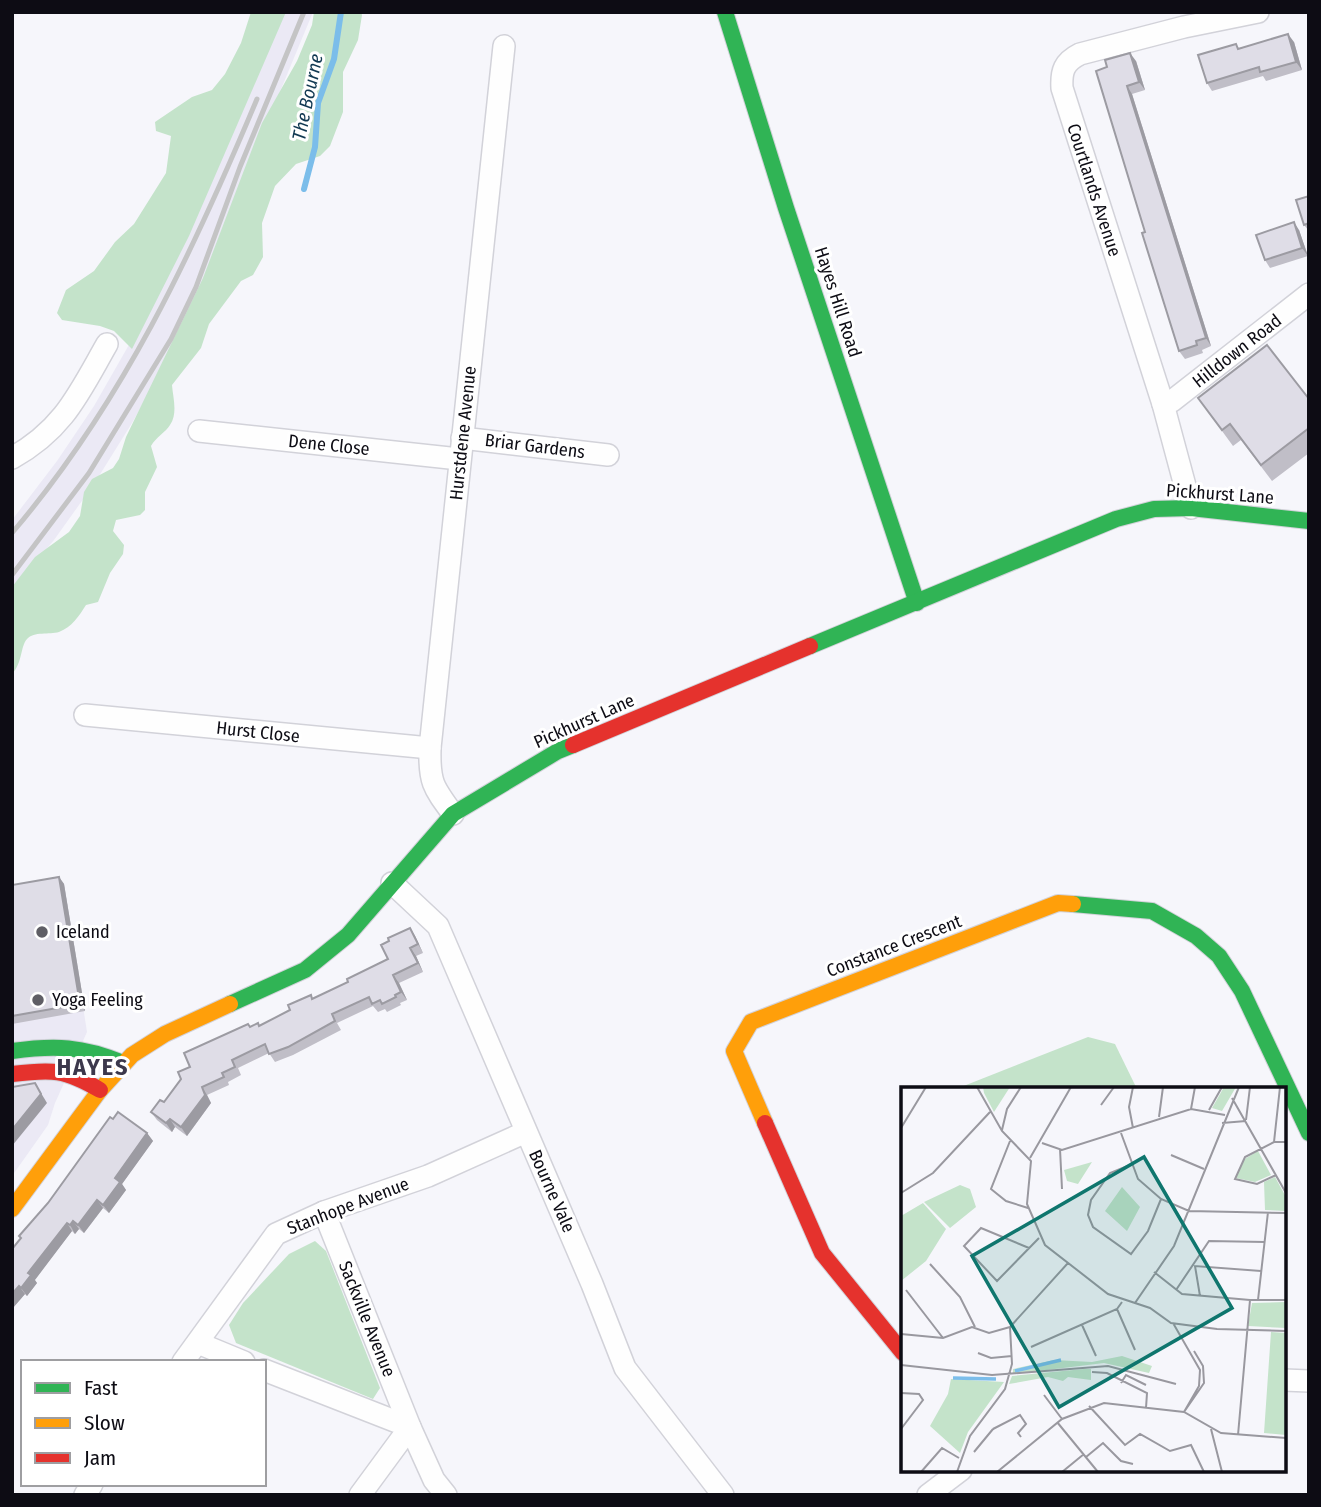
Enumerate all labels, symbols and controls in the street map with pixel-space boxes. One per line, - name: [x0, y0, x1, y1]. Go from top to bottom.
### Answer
- water label: The Bourne: [287, 52, 328, 142]
- street label: Courtlands Avenue: [1062, 121, 1126, 259]
- street label: Hayes Hill Road: [810, 244, 866, 360]
- street label: Hilldown Road: [1188, 309, 1286, 393]
- street label: Hurstdene Avenue: [445, 365, 481, 501]
- street label: Briar Gardens: [484, 429, 587, 463]
- street label: Dene Close: [287, 430, 371, 460]
- street label: Pickhurst Lane: [1165, 479, 1275, 509]
- street label: Pickhurst Lane: [530, 689, 638, 753]
- street label: Hurst Close: [215, 717, 301, 747]
- street label: Constance Crescent: [823, 910, 965, 982]
- place label: Iceland: [56, 921, 110, 943]
- marker: Iceland: [34, 924, 50, 940]
- place label: Yoga Feeling: [52, 989, 143, 1011]
- marker: Yoga Feeling: [30, 992, 46, 1008]
- district label: HAYES: [57, 1053, 129, 1081]
- inset map: [901, 1087, 1286, 1472]
- street label: Bourne Vale: [524, 1146, 580, 1236]
- street label: Stanhope Avenue: [284, 1173, 412, 1239]
- street label: Sackville Avenue: [334, 1258, 400, 1380]
- legend: [21, 1360, 266, 1486]
- text: Fast: [84, 1375, 118, 1401]
- text: Slow: [84, 1410, 125, 1436]
- text: Jam: [84, 1445, 116, 1471]

